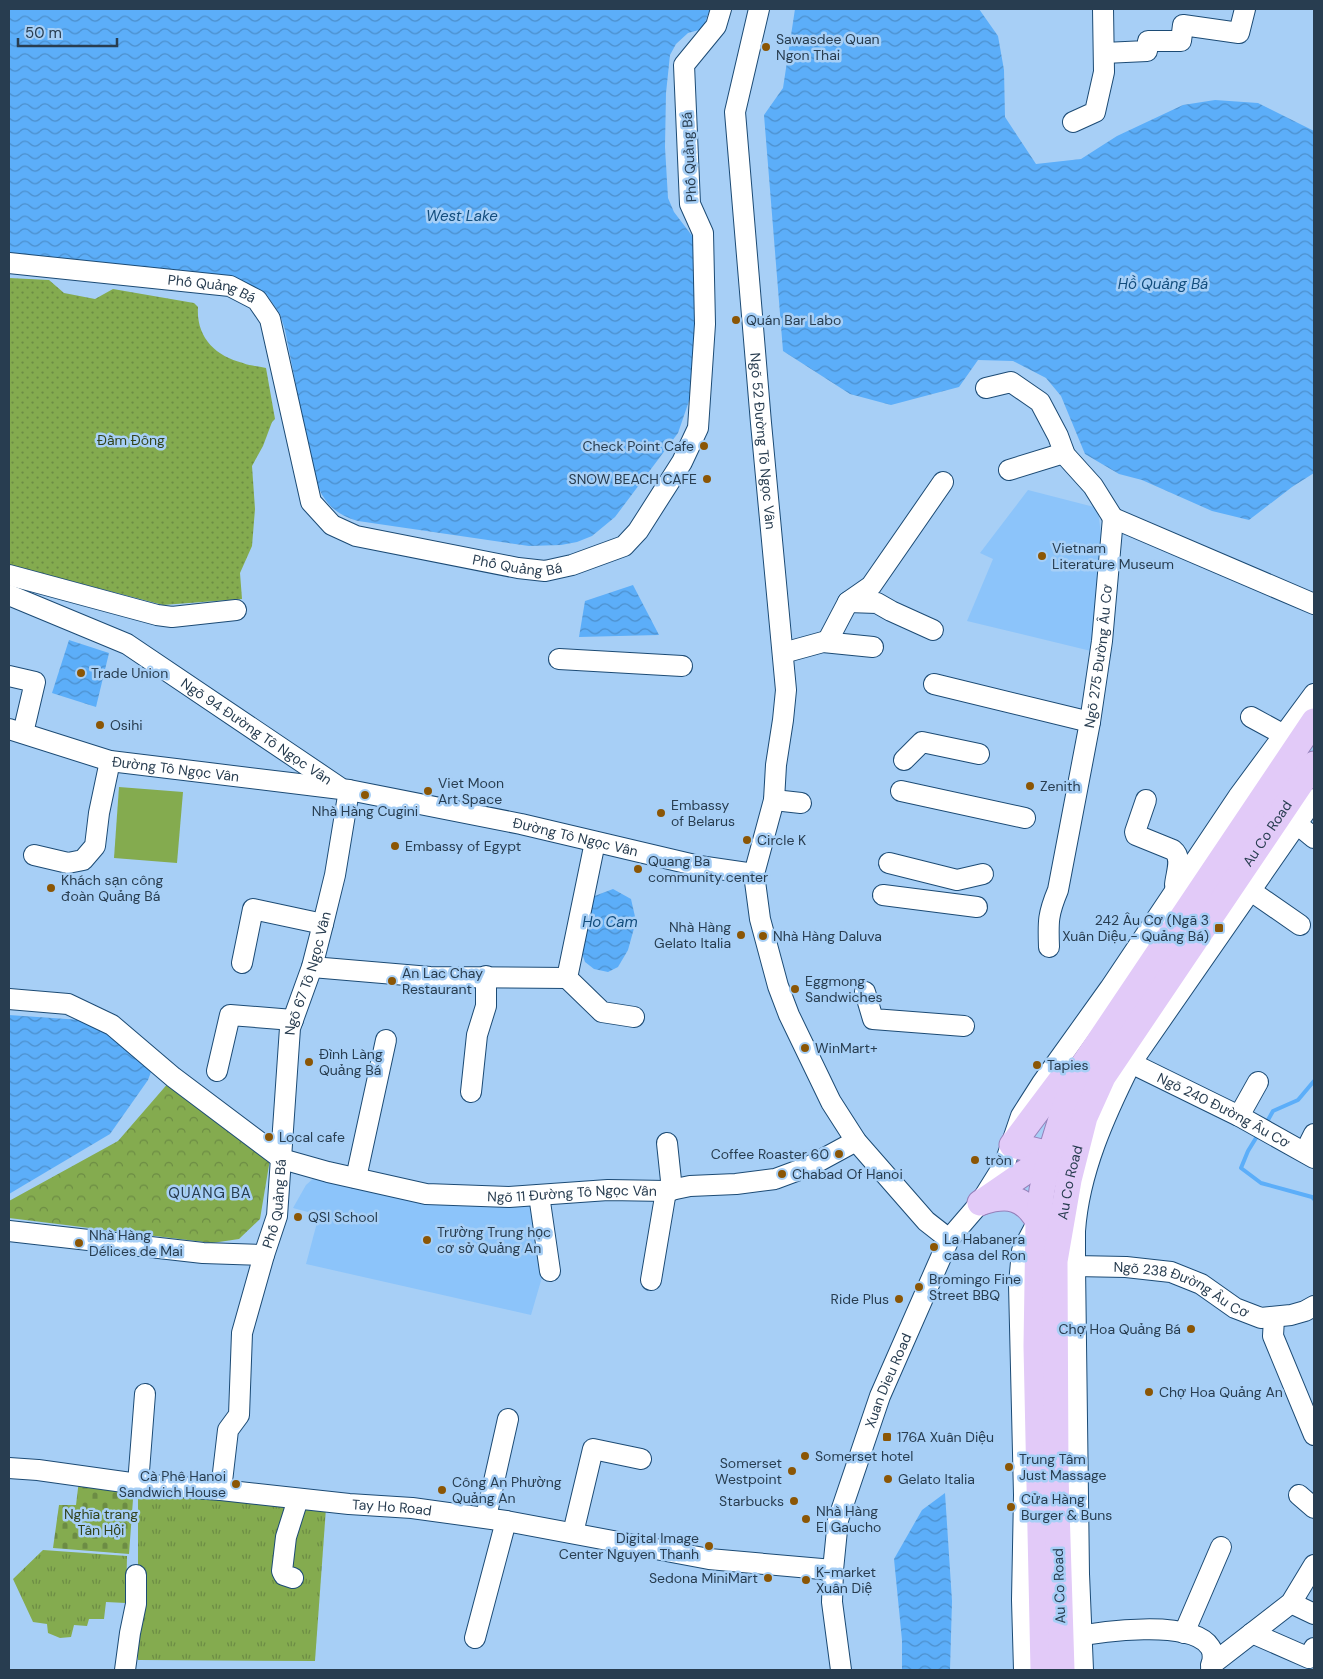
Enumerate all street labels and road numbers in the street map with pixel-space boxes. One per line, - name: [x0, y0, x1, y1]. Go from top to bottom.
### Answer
- street label: Phố Quảng Bá: [678, 111, 700, 203]
- street label: Phố Quảng Bá: [167, 271, 259, 307]
- street label: Ngõ 52 Đường Tô Ngọc Vân: [746, 352, 780, 530]
- street label: Phố Quảng Bá: [471, 550, 564, 580]
- street label: Ngõ 275 Đường Âu Cơ: [1080, 583, 1116, 729]
- street label: Ngõ 94 Đường Tô Ngọc Vân: [177, 674, 335, 788]
- street label: Đường Tô Ngọc Vân: [111, 753, 241, 785]
- street label: Au Co Road: [1239, 797, 1296, 870]
- street label: Đường Tô Ngọc Vân: [511, 814, 640, 860]
- street label: Ngõ 67 Tô Ngọc Vân: [281, 910, 335, 1036]
- street label: Ngõ 240 Đường Âu Cơ: [1154, 1068, 1293, 1152]
- street label: Au Co Road: [1053, 1143, 1086, 1221]
- street label: Phố Quảng Bá: [258, 1158, 290, 1251]
- street label: Ngõ 11 Đường Tô Ngọc Vân: [487, 1181, 657, 1206]
- street label: Ngõ 238 Đường Âu Cơ: [1113, 1258, 1252, 1322]
- street label: Xuan Dieu Road: [861, 1330, 915, 1430]
- street label: Tay Ho Road: [351, 1495, 433, 1520]
- street label: Au Co Road: [1049, 1548, 1069, 1624]

